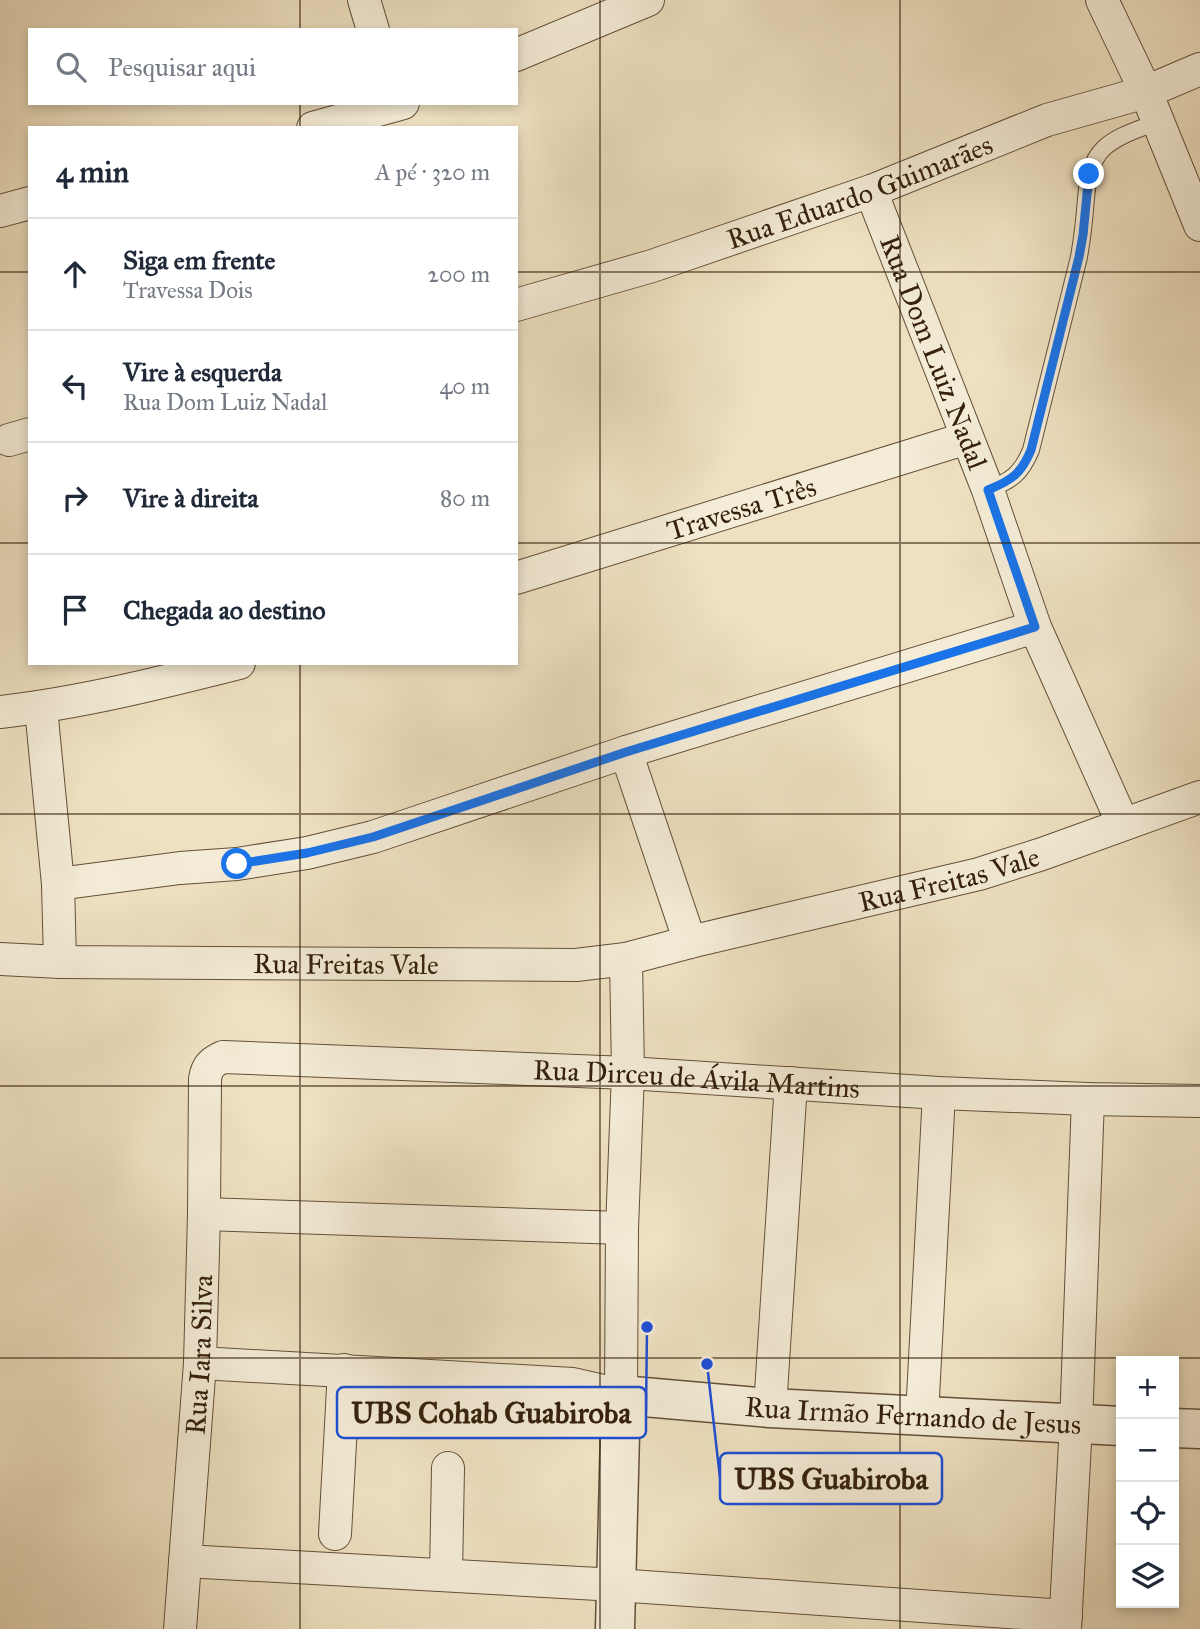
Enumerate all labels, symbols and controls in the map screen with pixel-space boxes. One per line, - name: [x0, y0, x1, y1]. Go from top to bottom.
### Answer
- search box: [28, 28, 518, 105]
- icon: search: [52, 48, 90, 86]
- text: Pesquisar aqui: [108, 51, 256, 83]
- street label: Rua Eduardo Guimarães: [722, 126, 997, 257]
- text: 4 min: [56, 154, 129, 190]
- text: A pé · 320 m: [375, 158, 490, 186]
- route end: [1073, 158, 1104, 189]
- street label: Rua Dom Luiz Nadal: [872, 230, 996, 475]
- text: Siga em frente: [123, 244, 275, 276]
- icon: ahead: [56, 255, 94, 293]
- text: 200 m: [428, 260, 490, 288]
- text: Travessa Dois: [123, 276, 253, 304]
- text: Vire à esquerda: [123, 356, 282, 388]
- icon: left: [56, 367, 94, 405]
- text: 40 m: [440, 372, 490, 400]
- text: Rua Dom Luiz Nadal: [123, 388, 327, 416]
- street label: Travessa Três: [662, 468, 820, 548]
- icon: right: [56, 479, 94, 517]
- text: Vire à direita: [123, 482, 259, 514]
- text: 80 m: [440, 484, 490, 512]
- icon: arrive: [56, 591, 94, 629]
- text: Chegada ao destino: [123, 594, 326, 626]
- street label: Rua Freitas Vale: [855, 838, 1044, 919]
- route start: [221, 848, 252, 879]
- street label: Rua Freitas Vale: [253, 946, 439, 982]
- street label: Rua Dirceu de Ávila Martins: [533, 1052, 861, 1105]
- street label: Rua Iara Silva: [177, 1274, 220, 1436]
- map controls: [1116, 1356, 1179, 1608]
- button: +: [1116, 1356, 1179, 1419]
- callout: UBS Cohab Guabiroba: [337, 1387, 646, 1438]
- street label: Rua Irmão Fernando de Jesus: [744, 1388, 1082, 1441]
- text: UBS Cohab Guabiroba: [351, 1395, 632, 1431]
- button: −: [1116, 1419, 1179, 1482]
- callout: UBS Guabiroba: [720, 1453, 942, 1504]
- text: UBS Guabiroba: [734, 1461, 929, 1497]
- button: locate: [1116, 1482, 1179, 1545]
- button: layers: [1116, 1545, 1179, 1608]

